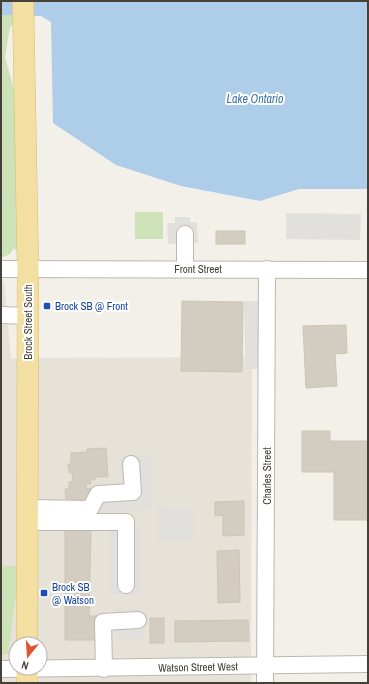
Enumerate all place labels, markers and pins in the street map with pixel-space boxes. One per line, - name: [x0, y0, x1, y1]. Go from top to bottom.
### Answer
- place label: Brock SB @ Front: [55, 299, 128, 313]
- marker: Brock SB @ Front: [42, 301, 52, 311]
- place label: Brock SB @ Watson: [52, 580, 94, 607]
- marker: Brock SB @ Watson: [39, 588, 49, 598]

